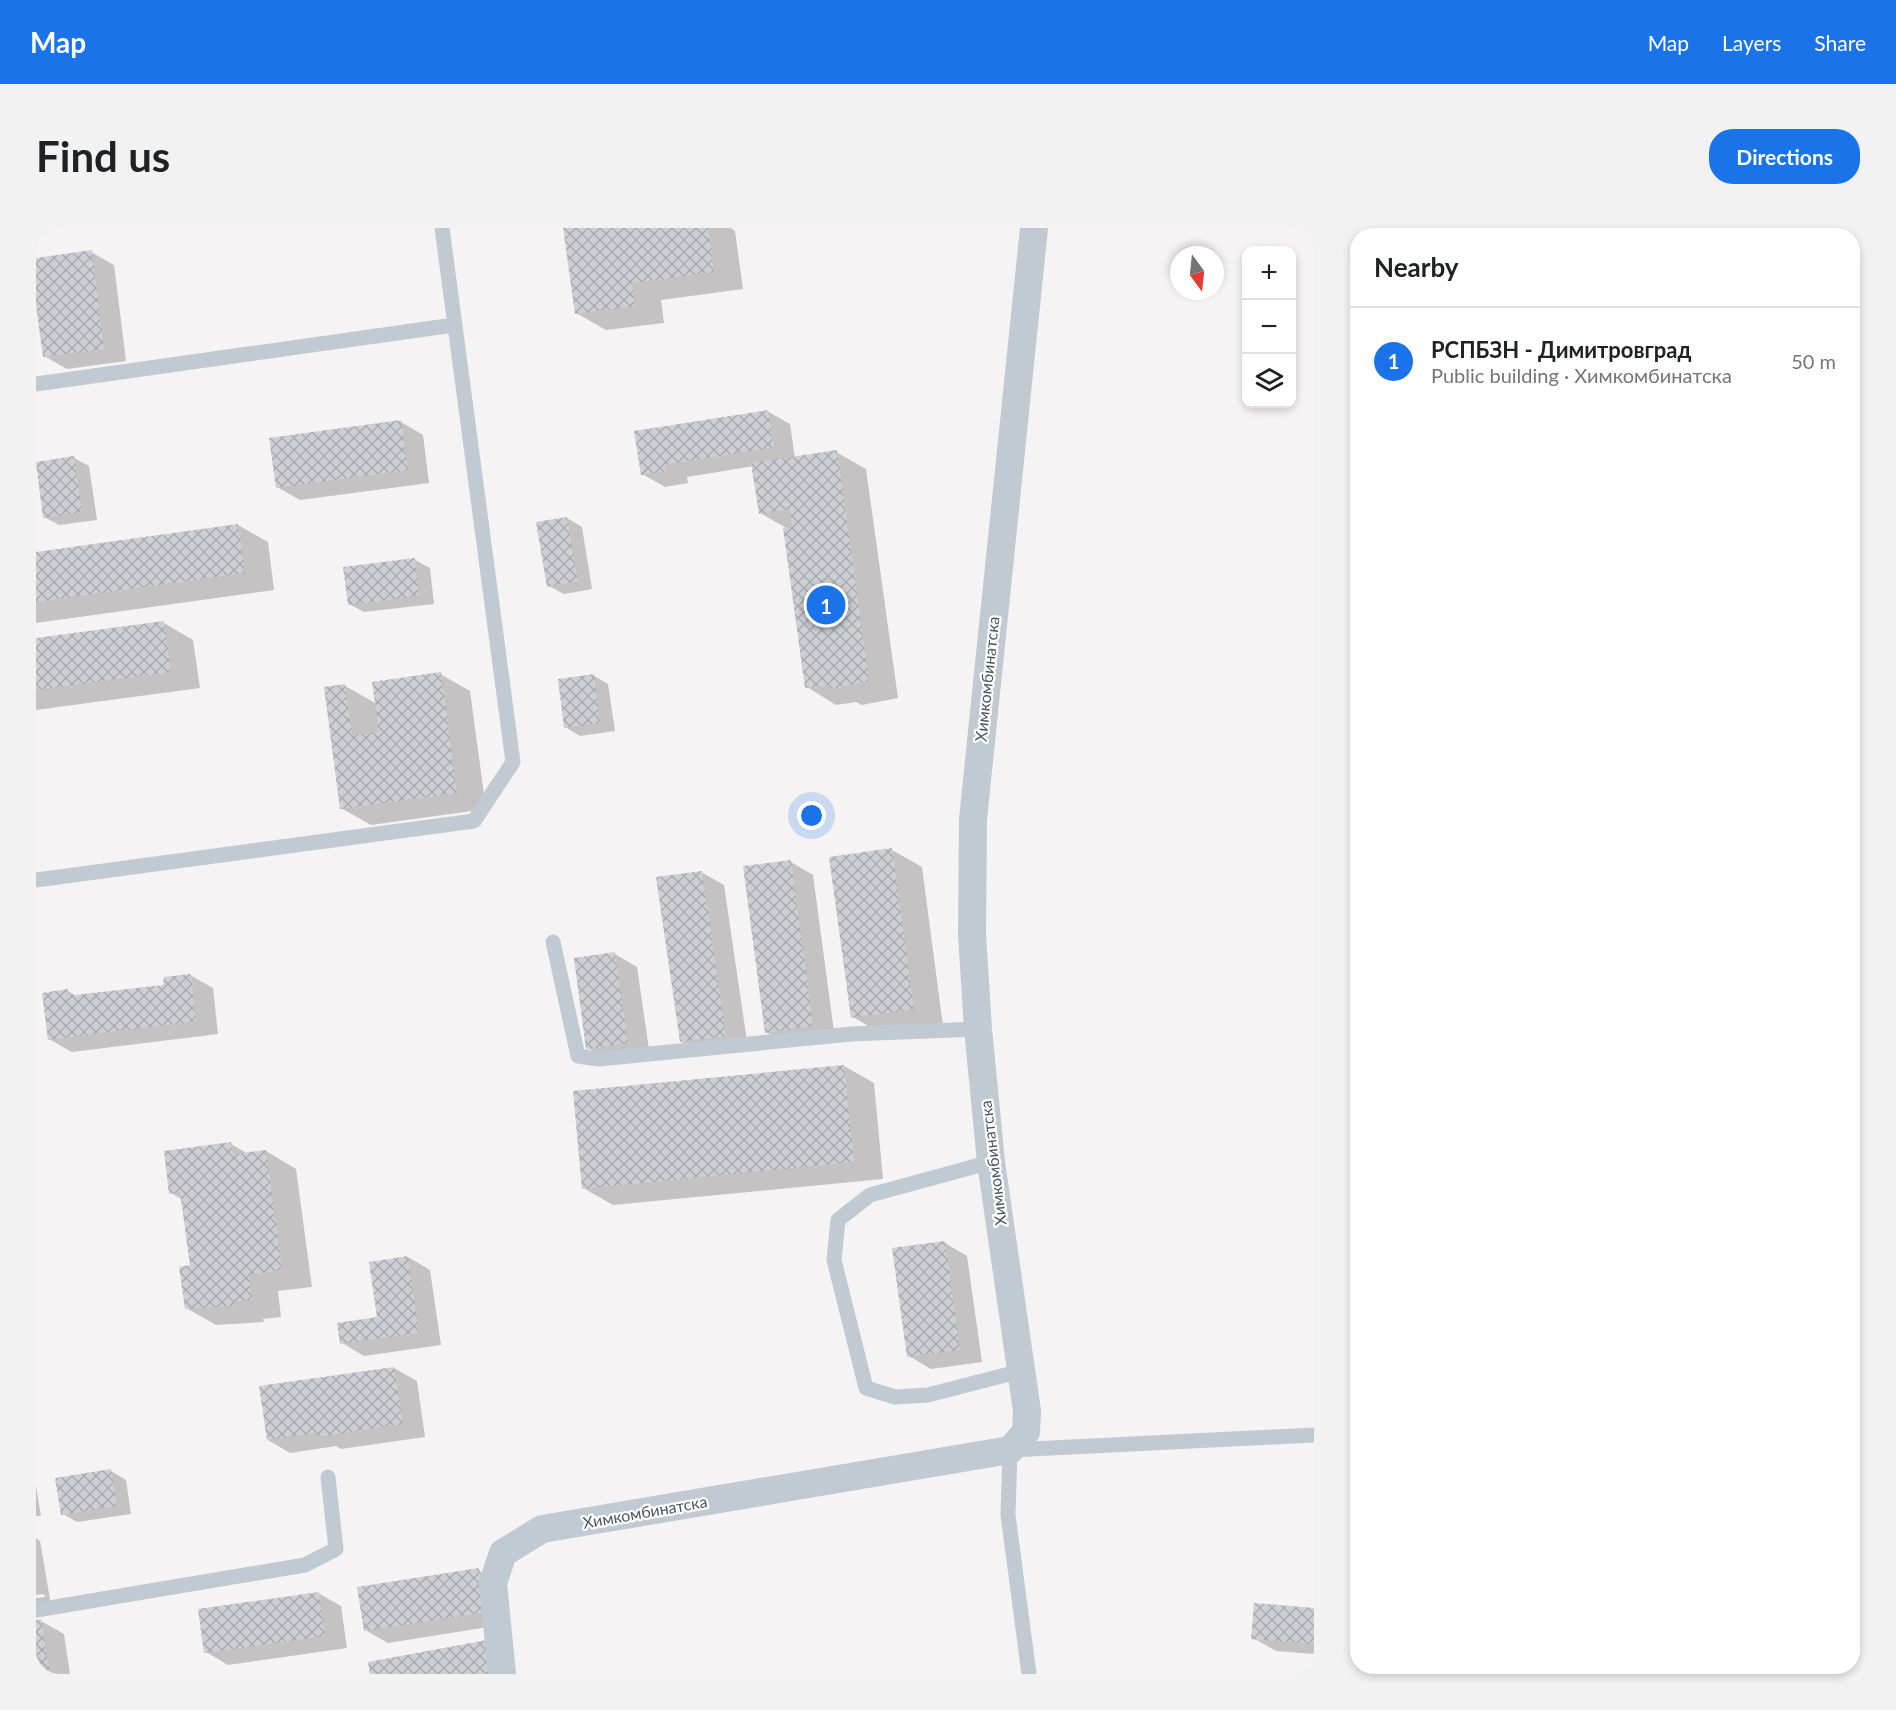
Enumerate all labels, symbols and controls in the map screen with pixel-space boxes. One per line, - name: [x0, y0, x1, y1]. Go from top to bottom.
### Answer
- text: Map: [30, 25, 86, 59]
- text: Map: [1648, 30, 1689, 55]
- text: Layers: [1722, 30, 1781, 55]
- text: Share: [1814, 30, 1866, 55]
- button: Directions: [1709, 129, 1860, 184]
- text: Find us: [36, 131, 170, 181]
- north arrow: [1170, 246, 1224, 300]
- map controls: [1242, 246, 1296, 408]
- button: +: [1242, 246, 1296, 300]
- text: Nearby: [1374, 251, 1459, 283]
- button: −: [1242, 300, 1296, 354]
- text: РСПБЗН - Димитровград: [1431, 336, 1691, 363]
- text: 1: [1388, 349, 1399, 373]
- text: 50 m: [1791, 349, 1836, 373]
- button: layers: [1242, 354, 1296, 408]
- text: Public building · Химкомбинатска: [1431, 363, 1732, 387]
- pin: 1: [806, 582, 846, 628]
- street label: Химкомбинатска: [970, 615, 1003, 743]
- your location: [797, 801, 826, 830]
- street label: Химкомбинатска: [975, 1099, 1010, 1227]
- street label: Химкомбинатска: [581, 1491, 709, 1532]

